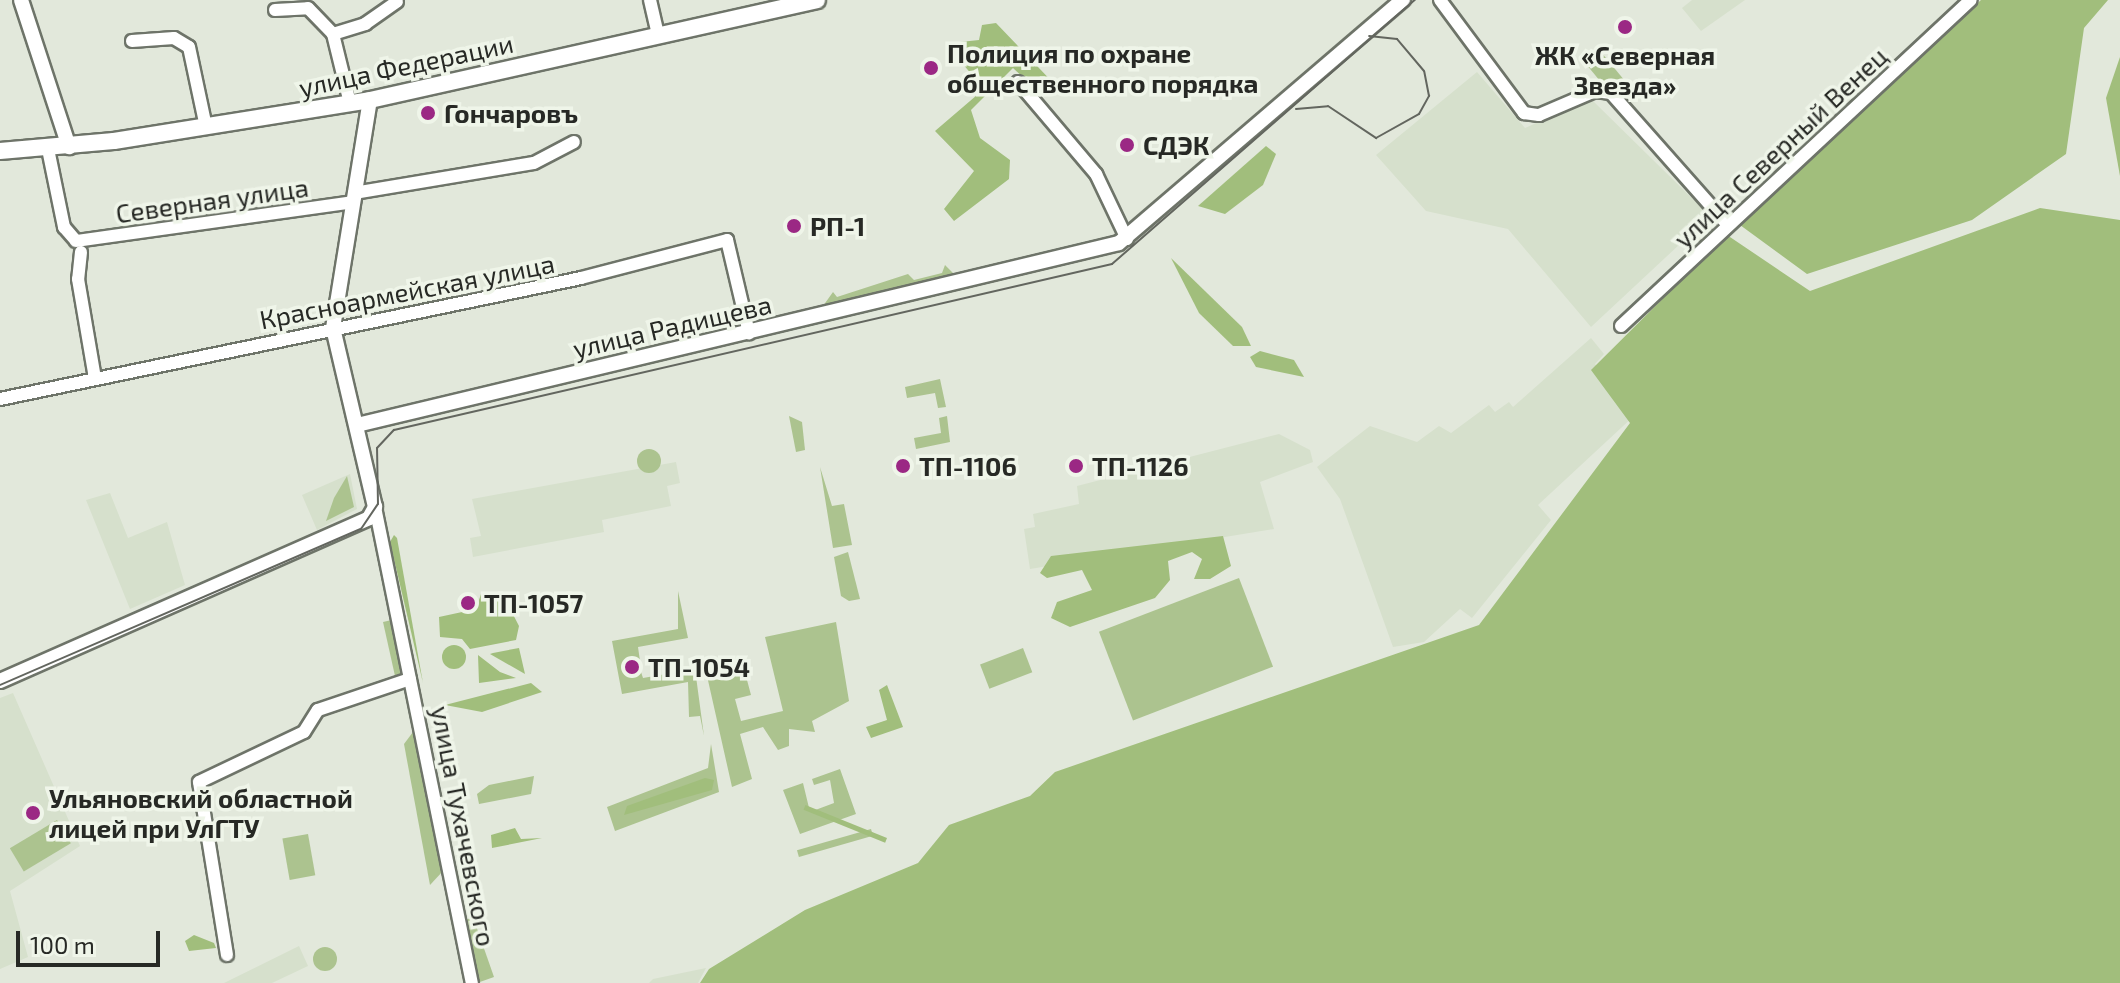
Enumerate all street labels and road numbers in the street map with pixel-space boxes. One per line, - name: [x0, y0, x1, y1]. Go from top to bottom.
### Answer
- street label: улица Федерации: [296, 27, 516, 103]
- street label: улица Северный Венец: [1667, 40, 1893, 254]
- street label: Северная улица: [114, 171, 310, 229]
- street label: Красноармейская улица: [257, 247, 557, 335]
- street label: улица Радищева: [570, 288, 774, 364]
- street label: улица Тухачевского: [425, 703, 503, 949]

